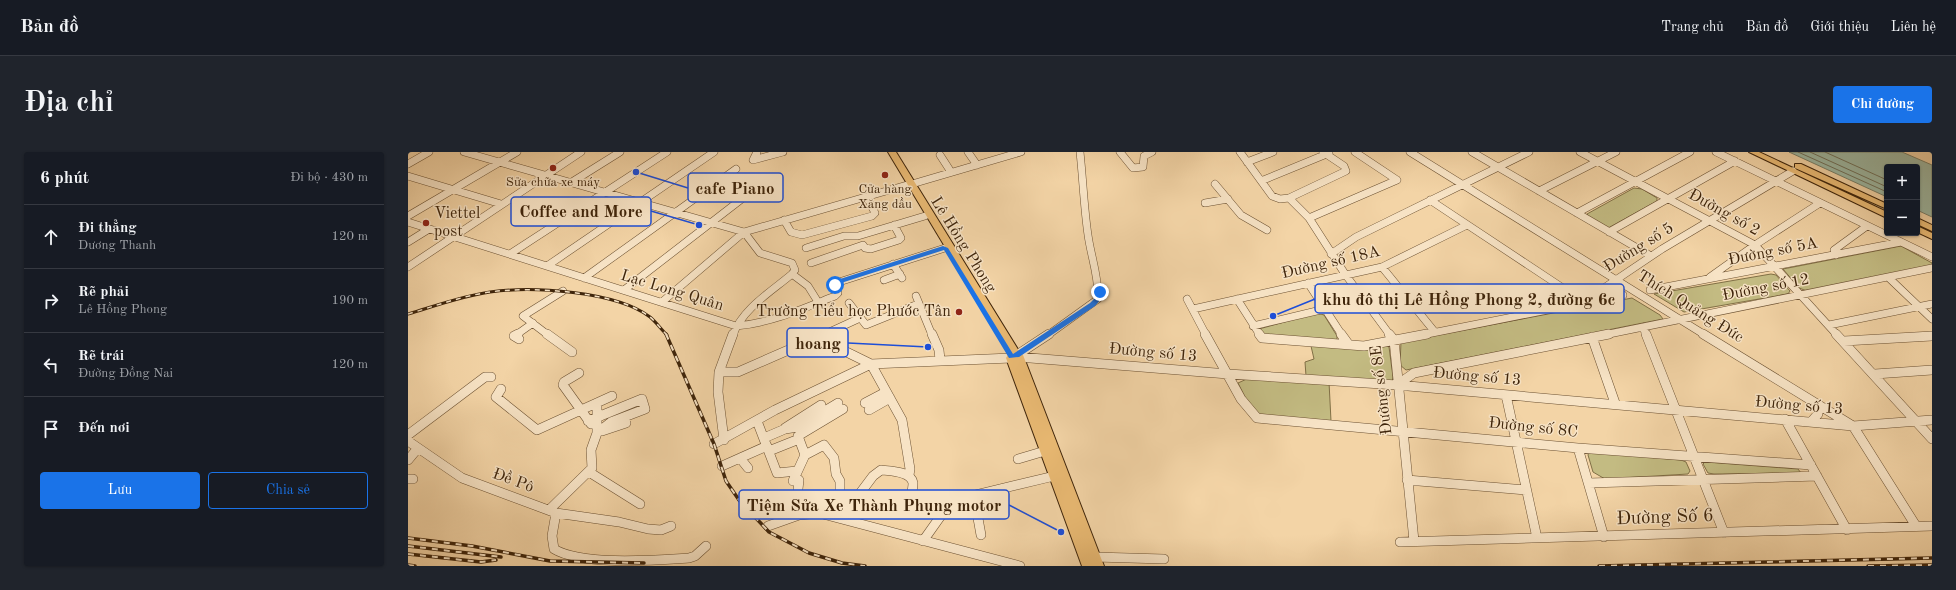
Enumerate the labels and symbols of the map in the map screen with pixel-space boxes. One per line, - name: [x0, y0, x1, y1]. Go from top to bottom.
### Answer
- marker: Sửa chữa xe máy: [548, 163, 558, 173]
- marker: Cửa hàng Xăng dầu: [880, 170, 890, 180]
- callout: cafe Piano: [688, 173, 783, 202]
- place label: Sửa chữa xe máy: [506, 176, 600, 189]
- text: cafe Piano: [696, 181, 774, 198]
- place label: Cửa hàng Xăng dầu: [858, 183, 912, 211]
- street label: Đường số 2: [1685, 185, 1763, 239]
- street label: Lê Hồng Phong: [927, 193, 1002, 296]
- callout: Coffee and More: [511, 197, 651, 226]
- text: Coffee and More: [519, 204, 643, 221]
- place label: Viettel post: [434, 206, 480, 240]
- marker: Viettel post: [421, 218, 431, 228]
- street label: Đường số 5: [1600, 219, 1677, 276]
- street label: Đường số 5A: [1726, 233, 1819, 269]
- street label: Đường số 18A: [1280, 242, 1382, 282]
- street label: Lạc Long Quân: [619, 268, 726, 314]
- street label: Thích Quảng Đức: [1634, 268, 1746, 346]
- street label: Đường số 12: [1721, 270, 1811, 304]
- route start: [826, 276, 844, 294]
- route end: [1091, 283, 1109, 301]
- callout: khu đô thị Lê Hồng Phong 2, đường 6c: [1315, 284, 1624, 313]
- text: khu đô thị Lê Hồng Phong 2, đường 6c: [1322, 290, 1616, 309]
- place label: Trường Tiểu học Phước Tân: [756, 302, 951, 320]
- marker: Trường Tiểu học Phước Tân: [954, 307, 964, 317]
- callout: hoang: [787, 328, 848, 357]
- text: hoang: [795, 336, 841, 353]
- street label: Đường số 13: [1108, 339, 1198, 365]
- street label: Đường số 8E: [1367, 344, 1395, 436]
- street label: Đường số 13: [1432, 363, 1522, 389]
- street label: Đường số 13: [1754, 392, 1844, 418]
- street label: Đường số 8C: [1487, 413, 1579, 441]
- street label: Đề Pô: [490, 463, 537, 496]
- callout: Tiệm Sửa Xe Thành Phụng motor: [739, 490, 1009, 519]
- text: Tiệm Sửa Xe Thành Phụng motor: [747, 498, 1001, 515]
- street label: Đường Số 6: [1616, 506, 1714, 529]

